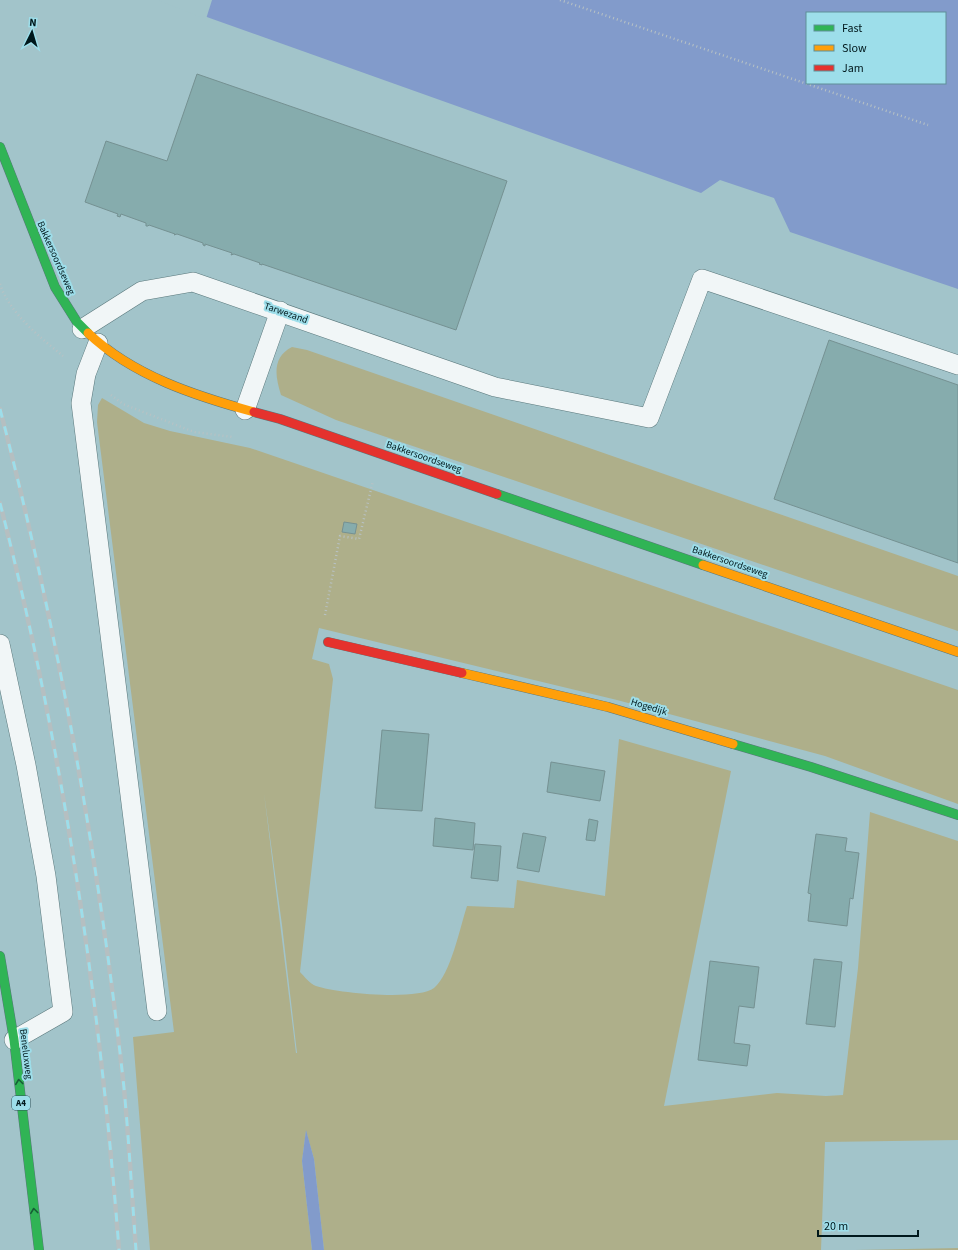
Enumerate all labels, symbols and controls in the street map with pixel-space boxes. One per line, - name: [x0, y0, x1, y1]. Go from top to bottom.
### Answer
- north arrow: [12, 12, 52, 52]
- legend: [806, 12, 946, 84]
- text: N: [29, 15, 37, 30]
- text: Fast: [842, 20, 862, 37]
- text: Slow: [842, 40, 867, 57]
- text: Jam: [842, 60, 864, 77]
- street label: Bakkersoordseweg: [33, 219, 79, 297]
- street label: Tarwezand: [262, 299, 310, 327]
- street label: Bakkersoordseweg: [384, 437, 464, 477]
- street label: Bakkersoordseweg: [690, 542, 770, 582]
- street label: Hogedijk: [629, 695, 669, 719]
- street label: Beneluxweg: [16, 1028, 36, 1080]
- one-way arrow: [14, 1079, 23, 1085]
- road number: A4: [12, 1096, 30, 1110]
- one-way arrow: [30, 1208, 39, 1214]
- scale bar: [818, 1212, 918, 1238]
- text: 20 m: [824, 1218, 848, 1235]

